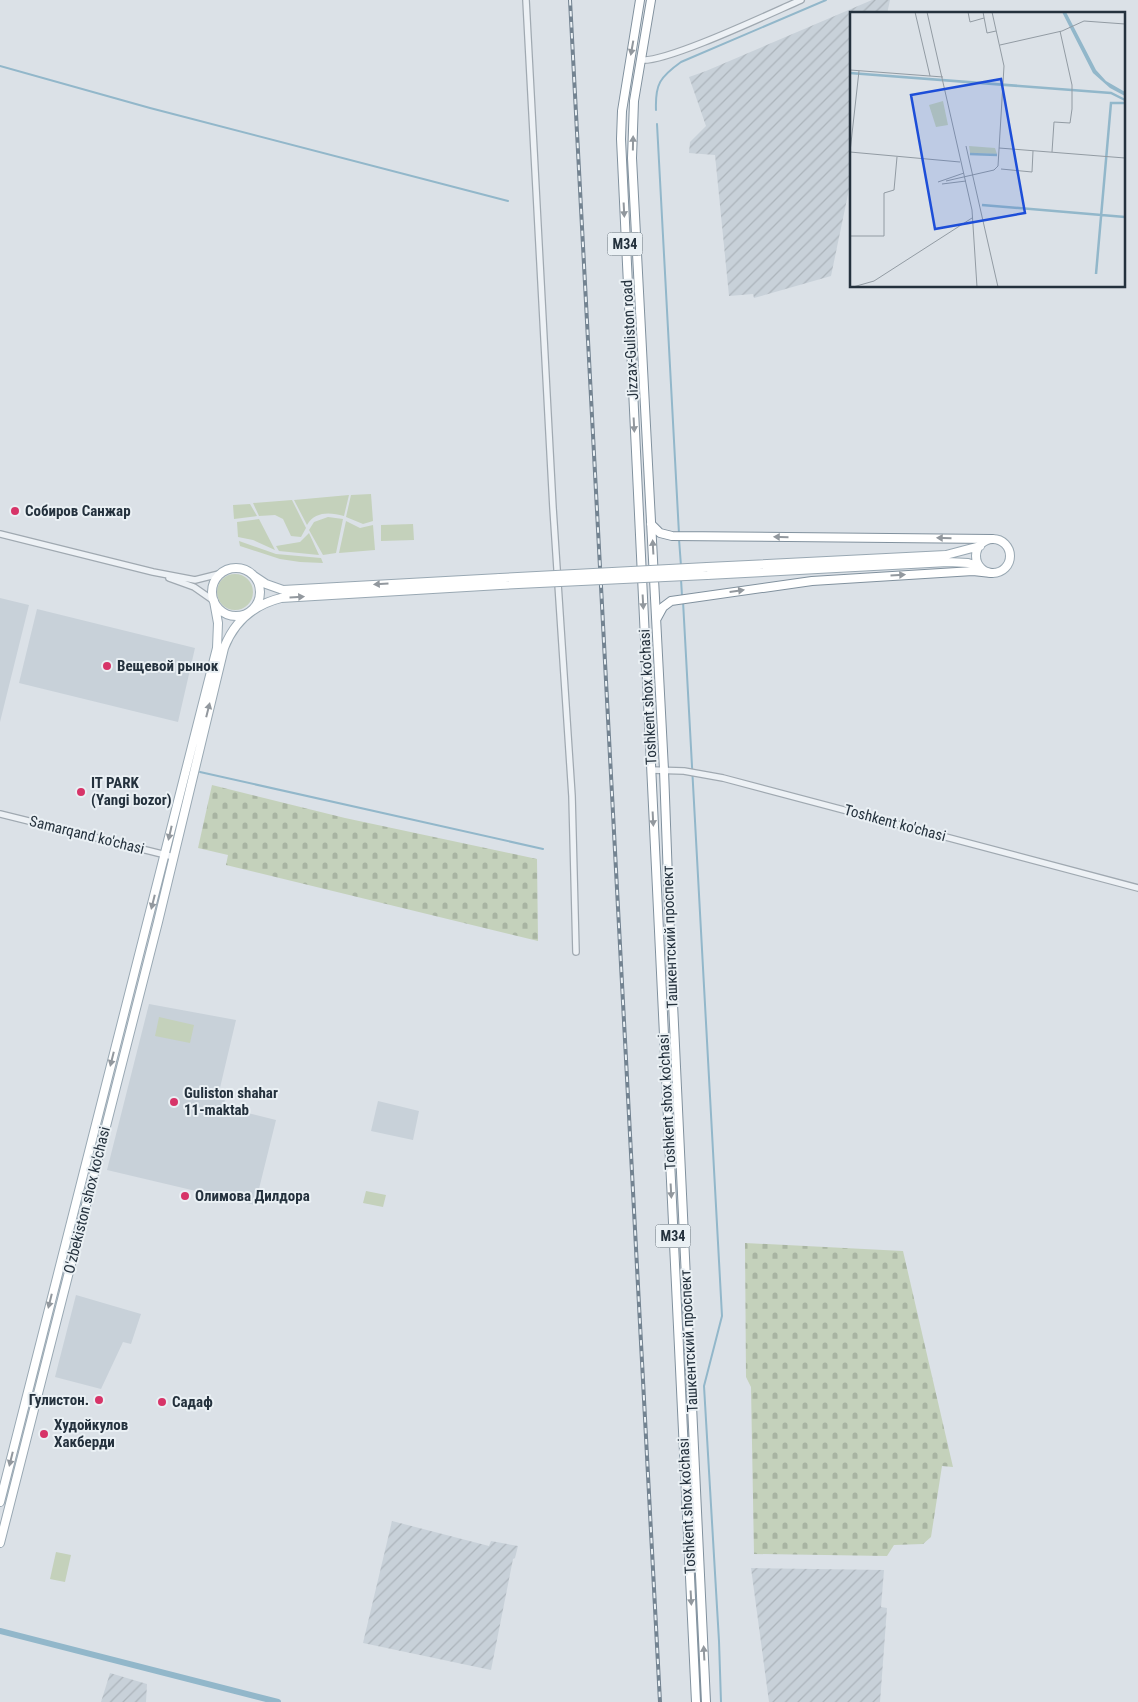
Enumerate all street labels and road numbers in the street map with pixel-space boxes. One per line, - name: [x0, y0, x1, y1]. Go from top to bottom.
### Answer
- road number: M34: [608, 232, 642, 255]
- street label: Jizzax-Guliston road: [618, 279, 642, 401]
- street label: Toshkent shox ko'chasi: [635, 629, 661, 765]
- street label: Toshkent ko'chasi: [842, 801, 948, 845]
- street label: Samarqand ko'chasi: [28, 812, 146, 858]
- street label: Ташкентский проспект: [659, 865, 681, 1009]
- street label: Toshkent shox ko'chasi: [654, 1034, 680, 1170]
- street label: O'zbekiston shox ko'chasi: [60, 1125, 114, 1275]
- road number: M34: [656, 1224, 690, 1248]
- street label: Ташкентский проспект: [676, 1269, 702, 1413]
- street label: Toshkent shox ko'chasi: [674, 1438, 700, 1574]

